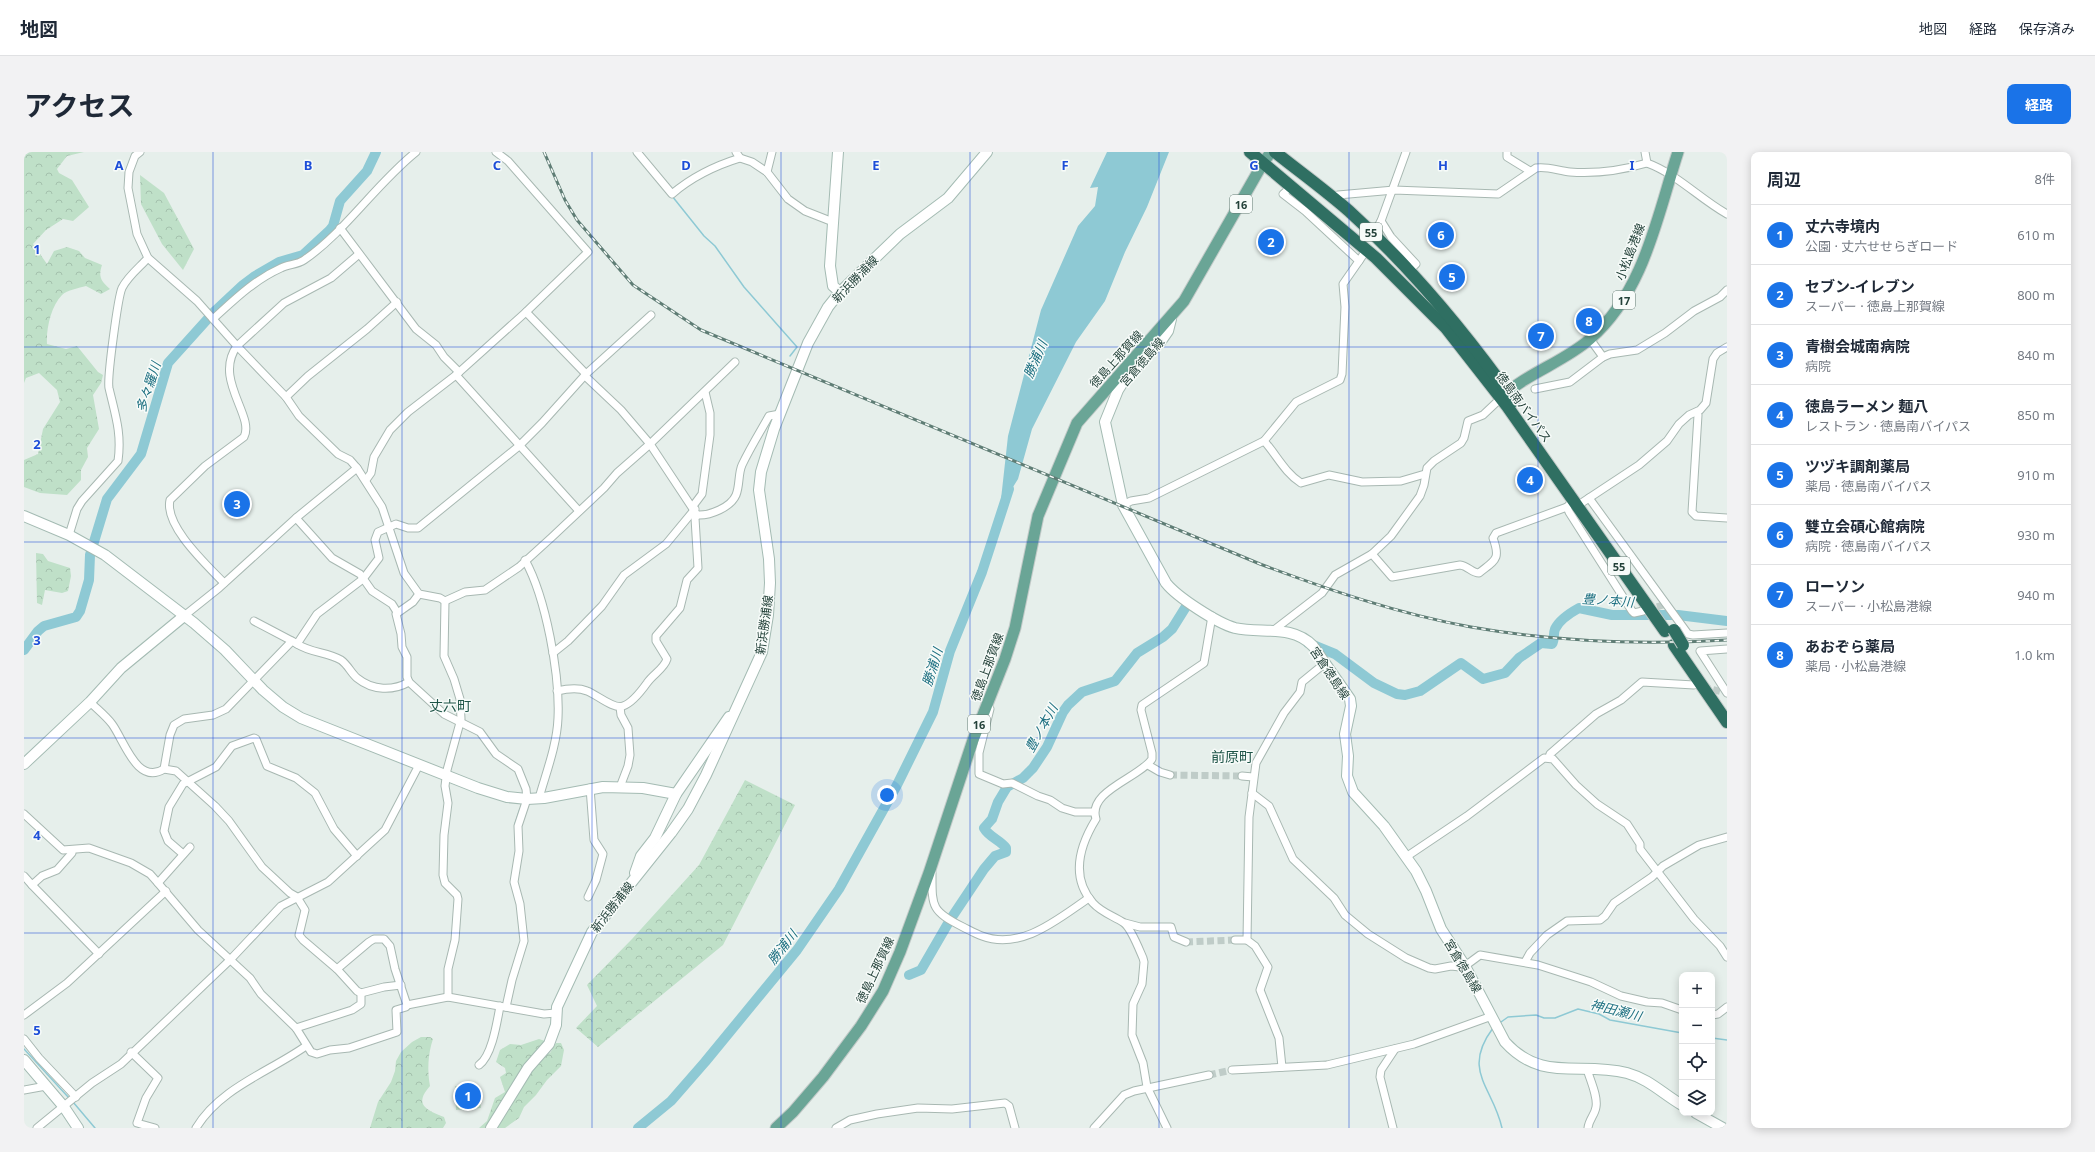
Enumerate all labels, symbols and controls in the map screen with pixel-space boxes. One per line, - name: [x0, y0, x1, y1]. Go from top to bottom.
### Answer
- text: 地図: [20, 16, 58, 42]
- text: 地図: [1919, 19, 1947, 38]
- text: 経路: [1969, 19, 1997, 38]
- text: 保存済み: [2019, 19, 2075, 38]
- button: 経路: [2007, 84, 2071, 124]
- text: アクセス: [24, 86, 135, 124]
- text: A: [115, 156, 124, 174]
- text: B: [304, 156, 312, 174]
- text: C: [493, 156, 501, 174]
- text: D: [681, 156, 691, 174]
- text: E: [872, 156, 880, 174]
- text: F: [1061, 156, 1069, 174]
- text: G: [1249, 156, 1259, 174]
- text: H: [1438, 156, 1448, 174]
- text: I: [1629, 156, 1635, 174]
- text: 周辺: [1767, 168, 1801, 191]
- text: 8件: [2035, 170, 2055, 188]
- road number: 16: [1230, 195, 1252, 213]
- text: 丈六寺境内: [1805, 216, 1880, 236]
- pin: 6: [1428, 220, 1454, 250]
- street label: 小松島港線: [1611, 221, 1649, 283]
- road number: 55: [1360, 223, 1382, 241]
- text: 1: [1776, 226, 1784, 244]
- text: 610 m: [2017, 226, 2055, 244]
- pin: 2: [1258, 227, 1284, 257]
- text: 公園 · 丈六せせらぎロード: [1805, 237, 1958, 255]
- text: 1: [33, 240, 41, 258]
- street label: 新浜勝浦線: [828, 252, 882, 306]
- pin: 5: [1439, 262, 1465, 292]
- text: セブン-イレブン: [1805, 276, 1915, 296]
- text: 2: [1776, 286, 1784, 304]
- text: 800 m: [2017, 286, 2055, 304]
- road number: 17: [1613, 291, 1635, 309]
- text: スーパー · 徳島上那賀線: [1805, 297, 1945, 315]
- pin: 8: [1576, 306, 1602, 336]
- pin: 7: [1528, 321, 1554, 351]
- street label: 徳島上那賀線: [1086, 327, 1146, 391]
- street label: 宮倉徳島線: [1116, 334, 1168, 390]
- water label: 勝浦川: [1019, 336, 1052, 380]
- text: 青樹会城南病院: [1805, 336, 1910, 356]
- text: 3: [1776, 346, 1784, 364]
- text: 840 m: [2017, 346, 2055, 364]
- text: 病院: [1805, 357, 1831, 375]
- water label: 多々羅川: [131, 358, 165, 415]
- street label: 徳島南バイパス: [1493, 368, 1555, 446]
- text: 徳島ラーメン 麺八: [1805, 396, 1928, 416]
- text: 4: [1776, 406, 1784, 424]
- text: 850 m: [2017, 406, 2055, 424]
- text: レストラン · 徳島南バイパス: [1805, 417, 1971, 435]
- text: 2: [33, 435, 41, 453]
- text: ツヅキ調剤薬局: [1805, 456, 1910, 476]
- pin: 4: [1517, 465, 1543, 495]
- text: 5: [1776, 466, 1784, 484]
- text: 910 m: [2017, 466, 2055, 484]
- text: 薬局 · 徳島南バイパス: [1805, 477, 1932, 495]
- pin: 3: [224, 489, 250, 519]
- text: 雙立会碩心館病院: [1805, 516, 1925, 536]
- text: 6: [1776, 526, 1784, 544]
- text: 930 m: [2017, 526, 2055, 544]
- text: 病院 · 徳島南バイパス: [1805, 537, 1932, 555]
- road number: 55: [1608, 557, 1630, 575]
- text: ローソン: [1805, 576, 1865, 596]
- text: 7: [1776, 586, 1784, 604]
- text: 940 m: [2017, 586, 2055, 604]
- water label: 豊ノ本川: [1581, 589, 1637, 611]
- street label: 新浜勝浦線: [751, 594, 777, 656]
- text: スーパー · 小松島港線: [1805, 597, 1932, 615]
- street label: 徳島上那賀線: [967, 630, 1007, 704]
- text: 3: [33, 631, 41, 649]
- text: あおぞら薬局: [1805, 636, 1895, 656]
- street label: 宮倉徳島線: [1306, 643, 1354, 703]
- water label: 勝浦川: [918, 644, 947, 688]
- text: 8: [1776, 646, 1784, 664]
- text: 1.0 km: [2014, 646, 2055, 664]
- text: 薬局 · 小松島港線: [1805, 657, 1906, 675]
- district label: 丈六町: [429, 696, 471, 715]
- water label: 豊ノ本川: [1021, 699, 1062, 755]
- road number: 16: [968, 715, 990, 733]
- district label: 前原町: [1211, 747, 1253, 766]
- your location: [877, 785, 897, 805]
- text: 4: [33, 826, 41, 844]
- street label: 新浜勝浦線: [587, 878, 637, 936]
- water label: 勝浦川: [763, 925, 802, 968]
- street label: 徳島上那賀線: [852, 934, 898, 1006]
- street label: 宮倉徳島線: [1440, 936, 1486, 996]
- map controls: [1679, 972, 1715, 1116]
- button: +: [1679, 972, 1715, 1008]
- water label: 神田瀬川: [1589, 995, 1645, 1026]
- button: −: [1679, 1008, 1715, 1044]
- text: 5: [33, 1021, 41, 1039]
- button: locate: [1679, 1044, 1715, 1080]
- button: layers: [1679, 1080, 1715, 1116]
- pin: 1: [455, 1081, 481, 1111]

